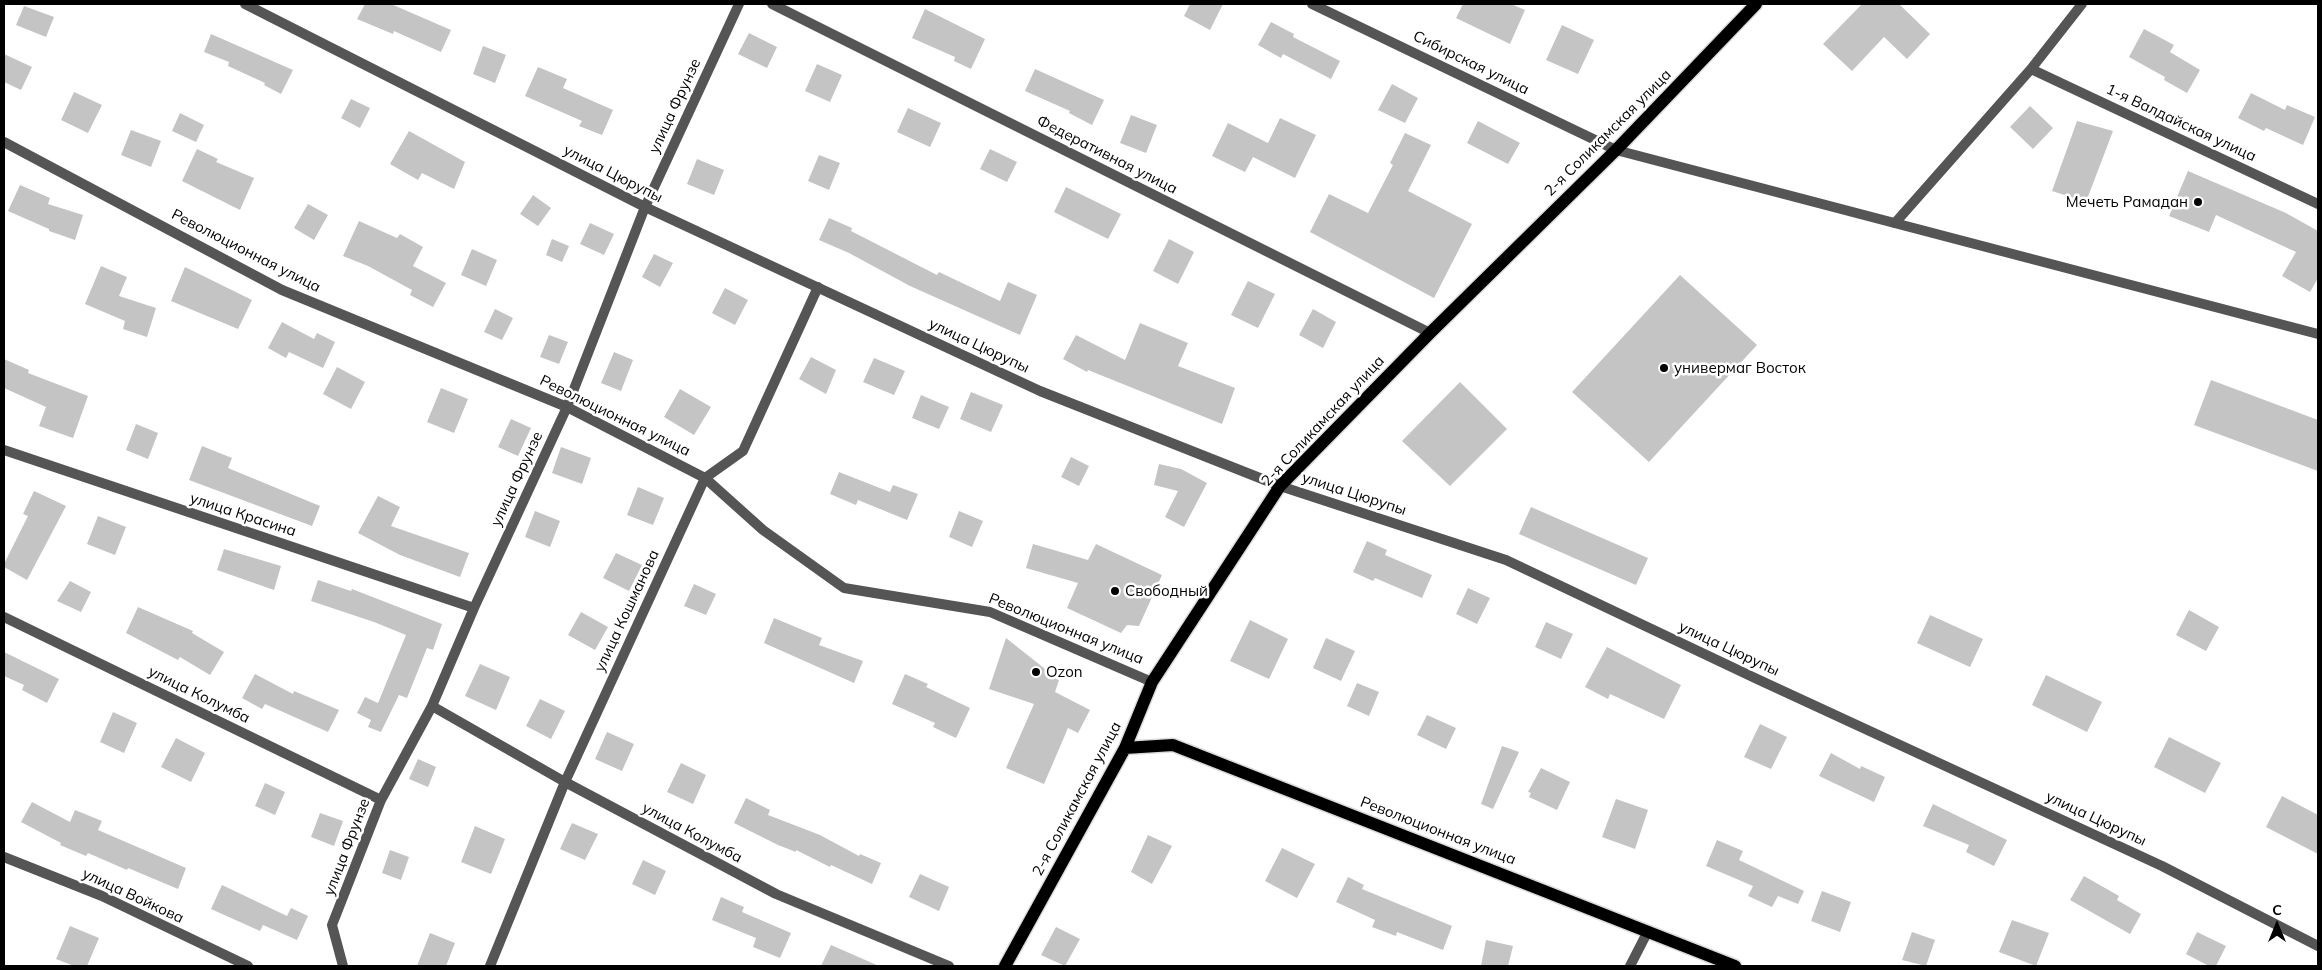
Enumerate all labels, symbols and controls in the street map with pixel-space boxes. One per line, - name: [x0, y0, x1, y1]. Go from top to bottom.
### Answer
- street label: Сибирская улица: [1410, 27, 1532, 99]
- street label: улица Фрунзе: [645, 56, 705, 156]
- street label: 2-я Соликамская улица: [1541, 66, 1675, 200]
- street label: 1-я Валдайская улица: [2103, 80, 2259, 166]
- street label: Федеративная улица: [1034, 112, 1180, 198]
- street label: улица Цюрупы: [560, 141, 666, 207]
- place label: Мечеть Рамадан: [2066, 193, 2188, 211]
- marker: Мечеть Рамадан: [2192, 196, 2204, 208]
- street label: Революционная улица: [168, 205, 324, 297]
- street label: улица Цюрупы: [926, 315, 1032, 377]
- street label: 2-я Соликамская улица: [1258, 352, 1388, 490]
- place label: универмаг Восток: [1674, 359, 1806, 377]
- marker: универмаг Восток: [1658, 362, 1670, 374]
- street label: Революционная улица: [537, 372, 693, 460]
- street label: улица Фрунзе: [487, 429, 547, 529]
- street label: улица Цюрупы: [1300, 469, 1408, 519]
- street label: улица Красина: [188, 489, 298, 541]
- street label: улица Кошманова: [591, 547, 663, 675]
- place label: Свободный: [1125, 582, 1208, 600]
- marker: Свободный: [1109, 585, 1121, 597]
- street label: Революционная улица: [986, 590, 1146, 668]
- street label: улица Цюрупы: [1676, 618, 1782, 680]
- street label: улица Колумба: [145, 663, 253, 727]
- place label: Ozon: [1046, 663, 1083, 681]
- marker: Ozon: [1030, 666, 1042, 678]
- street label: 2-я Соликамская улица: [1029, 719, 1125, 879]
- street label: улица Цюрупы: [2043, 788, 2149, 850]
- street label: Революционная улица: [1358, 793, 1518, 869]
- street label: улица Фрунзе: [320, 796, 374, 898]
- street label: улица Колумба: [639, 799, 745, 867]
- street label: улица Войкова: [79, 865, 187, 927]
- north arrow: [2252, 900, 2302, 950]
- text: С: [2272, 901, 2282, 919]

